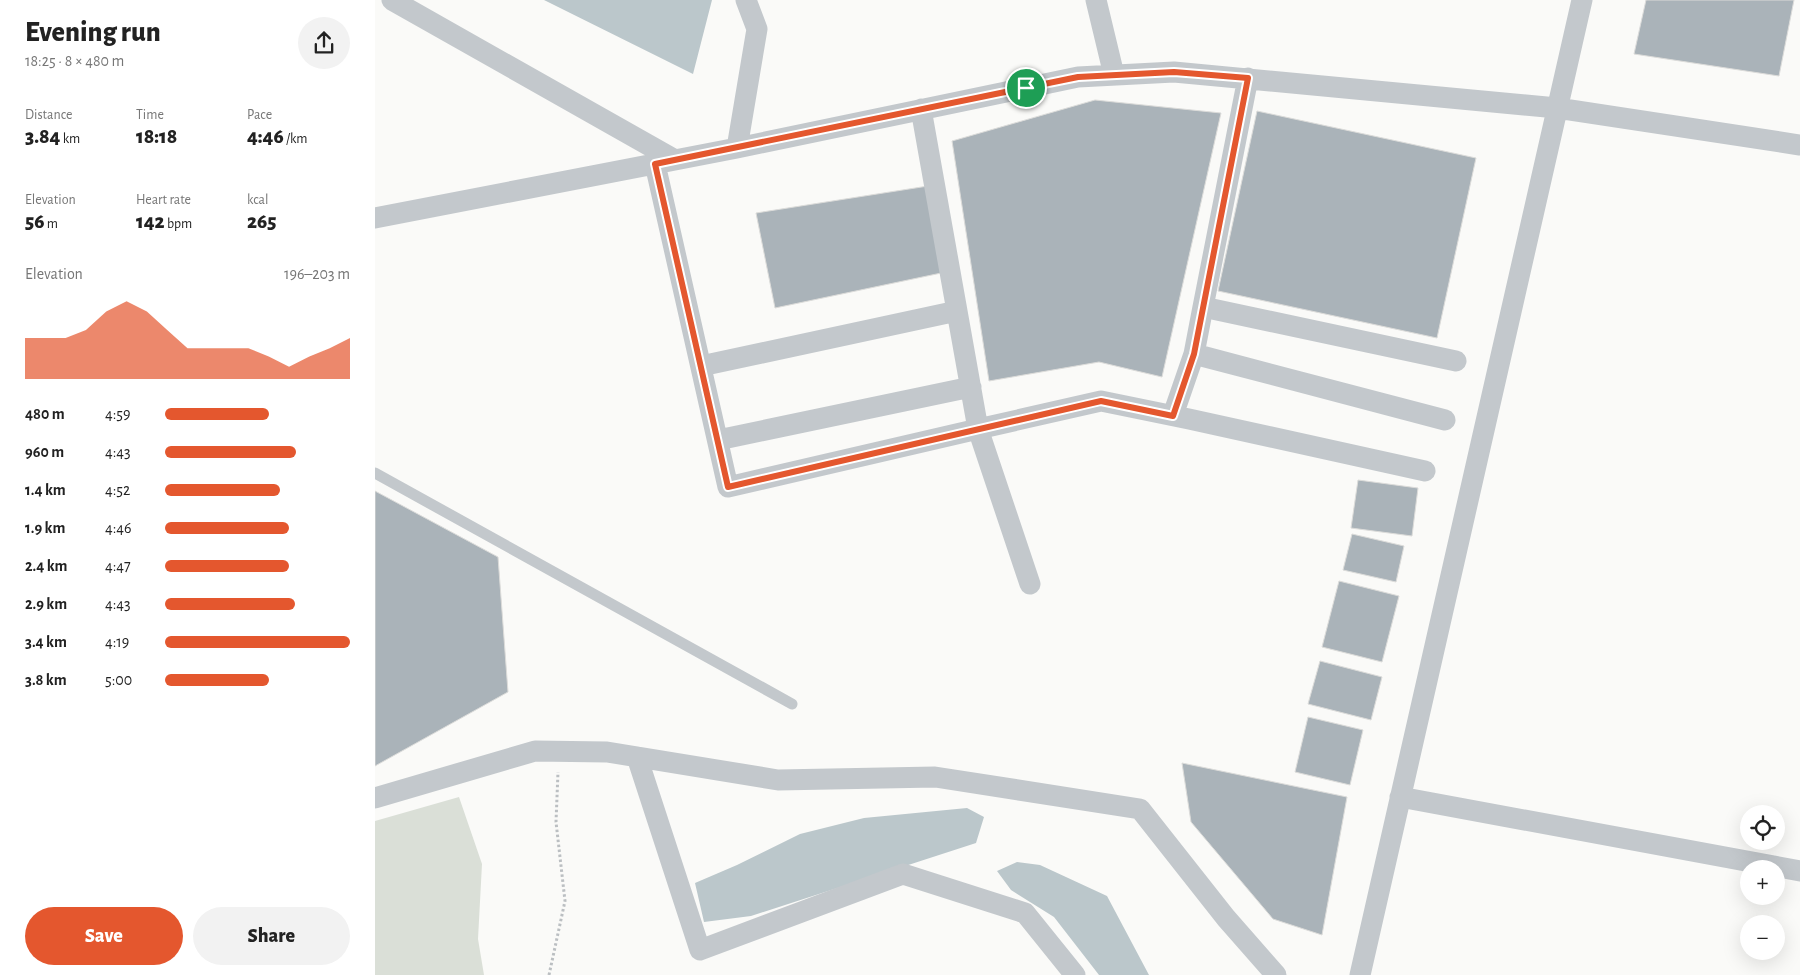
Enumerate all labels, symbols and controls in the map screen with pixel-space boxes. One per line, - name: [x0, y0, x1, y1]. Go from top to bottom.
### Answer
- button: share: [298, 17, 350, 69]
- text: Evening run: [25, 19, 161, 47]
- text: 18:25 · 8 × 480 m: [25, 53, 124, 69]
- pin: [1005, 67, 1047, 109]
- icon: arrive: [1012, 74, 1040, 102]
- text: Distance: [25, 108, 72, 122]
- text: Time: [136, 108, 164, 122]
- text: Pace: [247, 108, 272, 122]
- text: 3.84: [25, 126, 60, 147]
- text: 18:18: [136, 126, 177, 147]
- text: 4:46: [247, 126, 284, 147]
- text: km: [60, 132, 80, 146]
- text: /km: [284, 132, 308, 146]
- text: Elevation: [25, 193, 76, 207]
- text: Heart rate: [136, 193, 191, 207]
- text: kcal: [247, 193, 268, 207]
- text: 56: [25, 211, 44, 232]
- text: 142: [136, 211, 165, 232]
- text: 265: [247, 211, 277, 232]
- text: m: [44, 217, 58, 231]
- text: bpm: [165, 217, 192, 231]
- text: Elevation: [25, 266, 83, 282]
- text: 196–203 m: [284, 266, 350, 282]
- text: 480 m: [25, 406, 65, 422]
- text: 4:59: [105, 406, 131, 422]
- text: 960 m: [25, 444, 64, 460]
- text: 4:43: [105, 444, 131, 460]
- text: 1.4 km: [25, 482, 66, 498]
- text: 4:52: [105, 482, 130, 498]
- text: 1.9 km: [25, 520, 65, 536]
- text: 4:46: [105, 520, 132, 536]
- text: 2.4 km: [25, 558, 68, 574]
- text: 4:47: [105, 558, 131, 574]
- text: 2.9 km: [25, 596, 67, 612]
- text: 4:43: [105, 596, 131, 612]
- text: 3.4 km: [25, 634, 67, 650]
- text: 4:19: [105, 634, 129, 650]
- text: 3.8 km: [25, 672, 67, 688]
- text: 5:00: [105, 672, 132, 688]
- map controls: [1740, 805, 1785, 960]
- button: locate: [1740, 805, 1785, 850]
- button: +: [1740, 860, 1785, 905]
- button: Save: [25, 907, 183, 965]
- button: Share: [193, 907, 350, 965]
- button: −: [1740, 915, 1785, 960]

